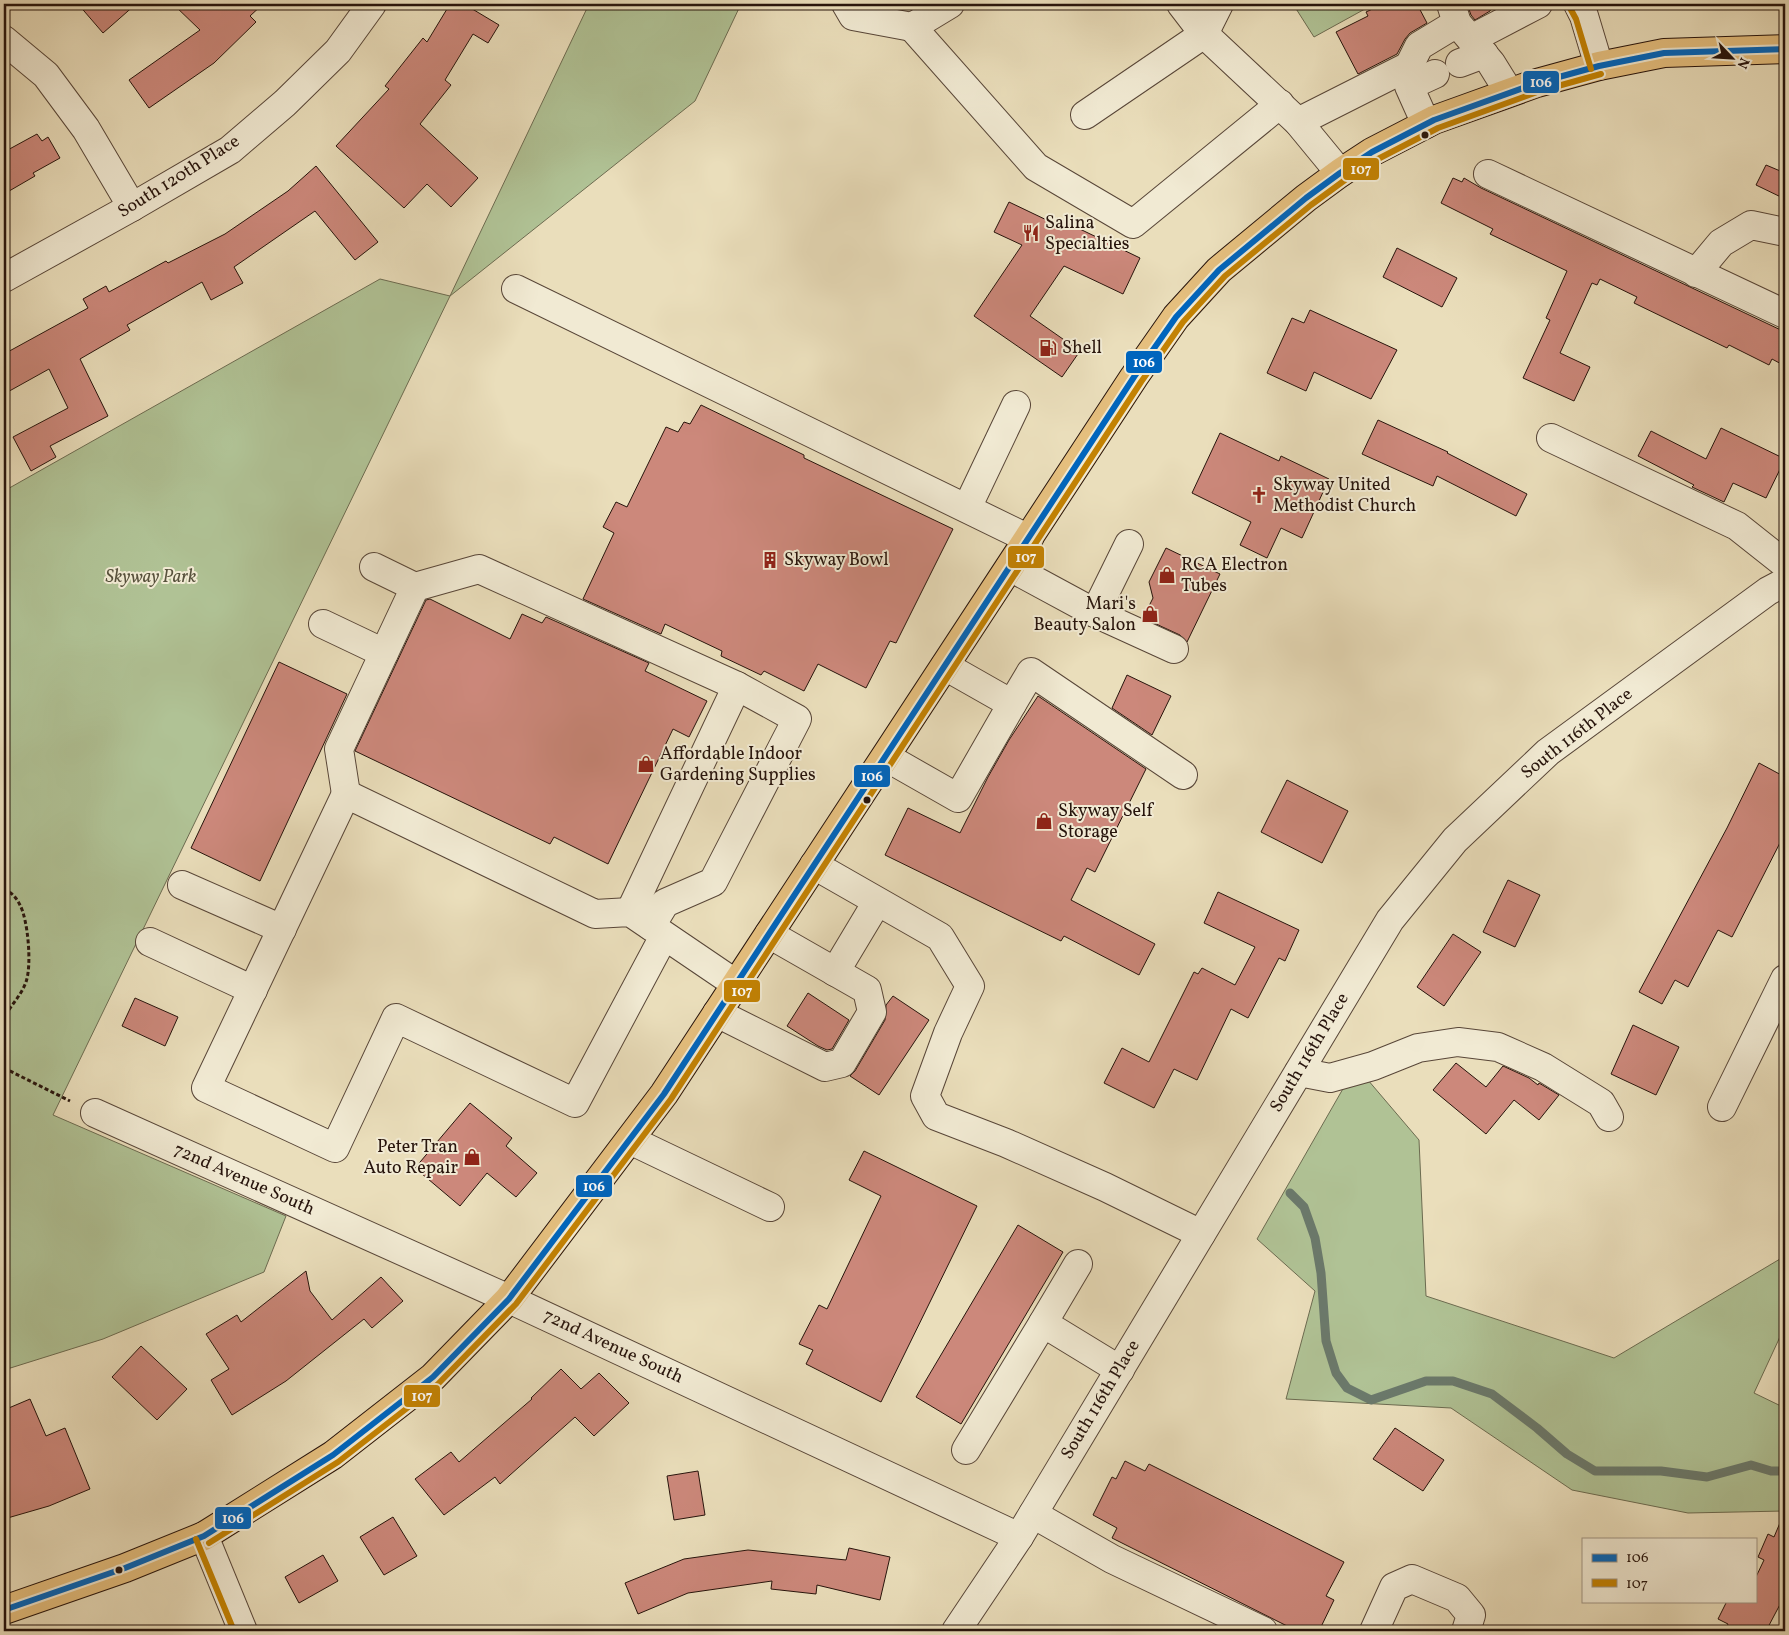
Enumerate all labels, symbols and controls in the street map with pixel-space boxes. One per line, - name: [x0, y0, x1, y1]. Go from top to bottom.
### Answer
- north arrow: [1706, 32, 1756, 82]
- text: N: [1732, 54, 1753, 71]
- line badge: 106: [1522, 70, 1560, 94]
- text: 106: [1530, 74, 1552, 93]
- street label: South 120th Place: [113, 129, 245, 225]
- unlabelled marker: [1420, 130, 1430, 140]
- line badge: 107: [1342, 157, 1380, 181]
- text: 107: [1351, 161, 1372, 180]
- place label: Salina Specialties: [1045, 211, 1130, 257]
- restaurant icon: Salina Specialties: [1021, 223, 1041, 243]
- place label: Shell: [1062, 336, 1102, 361]
- fuel station icon: Shell: [1038, 338, 1058, 358]
- line badge: 106: [1125, 350, 1163, 374]
- text: 106: [1133, 354, 1155, 373]
- place label: Skyway United Methodist Church: [1273, 473, 1417, 519]
- church icon: Skyway United Methodist Church: [1249, 485, 1269, 505]
- line badge: 107: [1007, 545, 1045, 569]
- place label: Skyway Bowl: [784, 548, 889, 573]
- text: 107: [1016, 549, 1037, 568]
- building icon: Skyway Bowl: [760, 550, 780, 570]
- place label: RCA Electron Tubes: [1181, 553, 1288, 599]
- park label: Skyway Park: [106, 565, 196, 590]
- shop icon: RCA Electron Tubes: [1157, 565, 1177, 585]
- place label: Mari's Beauty Salon: [1033, 592, 1136, 638]
- shop icon: Mari's Beauty Salon: [1140, 604, 1160, 624]
- street label: South 116th Place: [1516, 682, 1638, 786]
- place label: Affordable Indoor Gardening Supplies: [660, 742, 816, 788]
- shop icon: Affordable Indoor Gardening Supplies: [636, 754, 656, 774]
- line badge: 106: [853, 764, 891, 788]
- text: 106: [861, 768, 883, 787]
- unlabelled marker: [862, 795, 872, 805]
- place label: Skyway Self Storage: [1058, 799, 1154, 845]
- shop icon: Skyway Self Storage: [1034, 811, 1054, 831]
- line badge: 107: [723, 979, 761, 1003]
- text: 107: [732, 983, 753, 1002]
- street label: South 116th Place: [1264, 989, 1356, 1117]
- place label: Peter Tran Auto Repair: [364, 1135, 458, 1181]
- street label: 72nd Avenue South: [170, 1138, 319, 1222]
- shop icon: Peter Tran Auto Repair: [462, 1147, 482, 1167]
- line badge: 106: [575, 1174, 613, 1198]
- text: 106: [583, 1178, 605, 1197]
- street label: 72nd Avenue South: [539, 1304, 687, 1391]
- street label: South 116th Place: [1055, 1336, 1147, 1464]
- line badge: 107: [403, 1384, 441, 1408]
- text: 107: [412, 1388, 433, 1407]
- line badge: 106: [214, 1506, 252, 1530]
- text: 106: [222, 1510, 244, 1529]
- legend: [1582, 1538, 1756, 1602]
- text: 106: [1626, 1548, 1649, 1569]
- unlabelled marker: [114, 1565, 124, 1575]
- text: 107: [1626, 1574, 1648, 1595]

